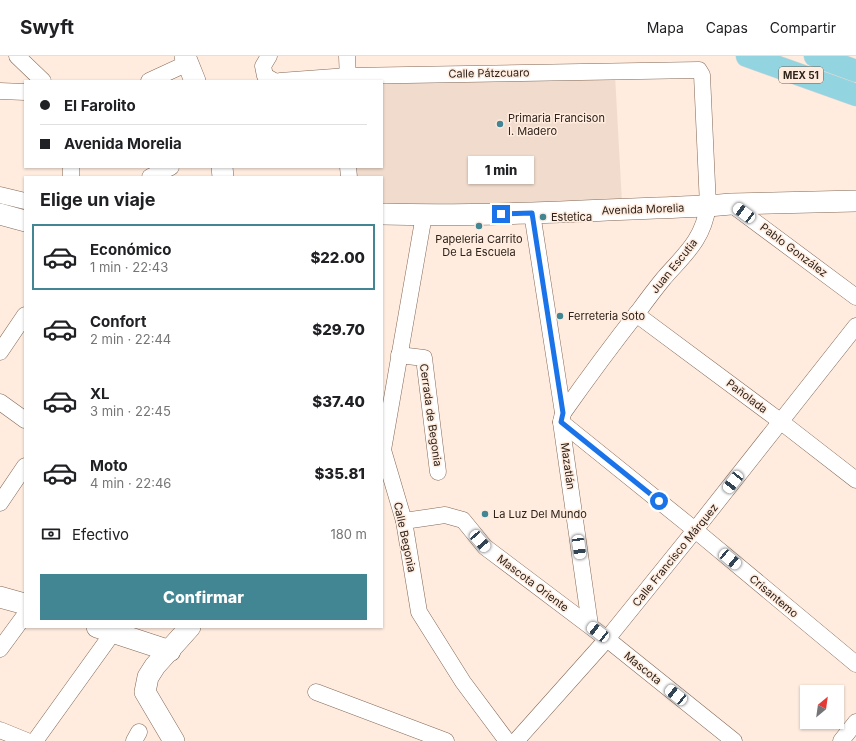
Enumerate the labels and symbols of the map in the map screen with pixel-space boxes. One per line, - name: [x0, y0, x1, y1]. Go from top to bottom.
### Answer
- street label: Calle Pátzcuaro: [448, 65, 530, 81]
- road number: MEX 51: [779, 67, 823, 83]
- place label: Primaria Francison I. Madero: [508, 111, 605, 138]
- marker: Primaria Francison I. Madero: [495, 119, 505, 129]
- callout: 1 min: [468, 156, 534, 184]
- street label: Avenida Morelia: [601, 201, 685, 217]
- car: [731, 201, 757, 225]
- route end: [492, 205, 510, 223]
- place label: Estetica: [551, 210, 592, 224]
- marker: Estetica: [538, 212, 548, 222]
- street label: Pablo González: [758, 220, 830, 280]
- marker: Papeleria Carrito De La Escuela: [474, 221, 484, 231]
- place label: Papeleria Carrito De La Escuela: [435, 232, 523, 259]
- street label: Juan Escutia: [648, 236, 700, 296]
- place label: Ferreteria Soto: [568, 309, 645, 323]
- marker: Ferreteria Soto: [555, 311, 565, 321]
- street label: Cerrada de Begonia: [417, 363, 445, 467]
- street label: Pañolada: [724, 376, 770, 416]
- street label: Mazatlán: [558, 442, 578, 490]
- car: [721, 469, 745, 495]
- route start: [650, 492, 668, 510]
- street label: Calle Begonia: [391, 501, 419, 573]
- street label: Calle Francisco Márquez: [629, 501, 721, 609]
- place label: La Luz Del Mundo: [493, 507, 587, 521]
- marker: La Luz Del Mundo: [480, 509, 490, 519]
- car: [468, 528, 492, 554]
- car: [571, 534, 587, 560]
- car: [717, 547, 743, 571]
- street label: Mascota Oriente: [494, 552, 572, 614]
- street label: Crisantemo: [747, 571, 802, 621]
- car: [585, 620, 611, 644]
- street label: Mascota: [621, 649, 665, 687]
- car: [663, 683, 689, 707]
- north arrow: [800, 685, 844, 729]

